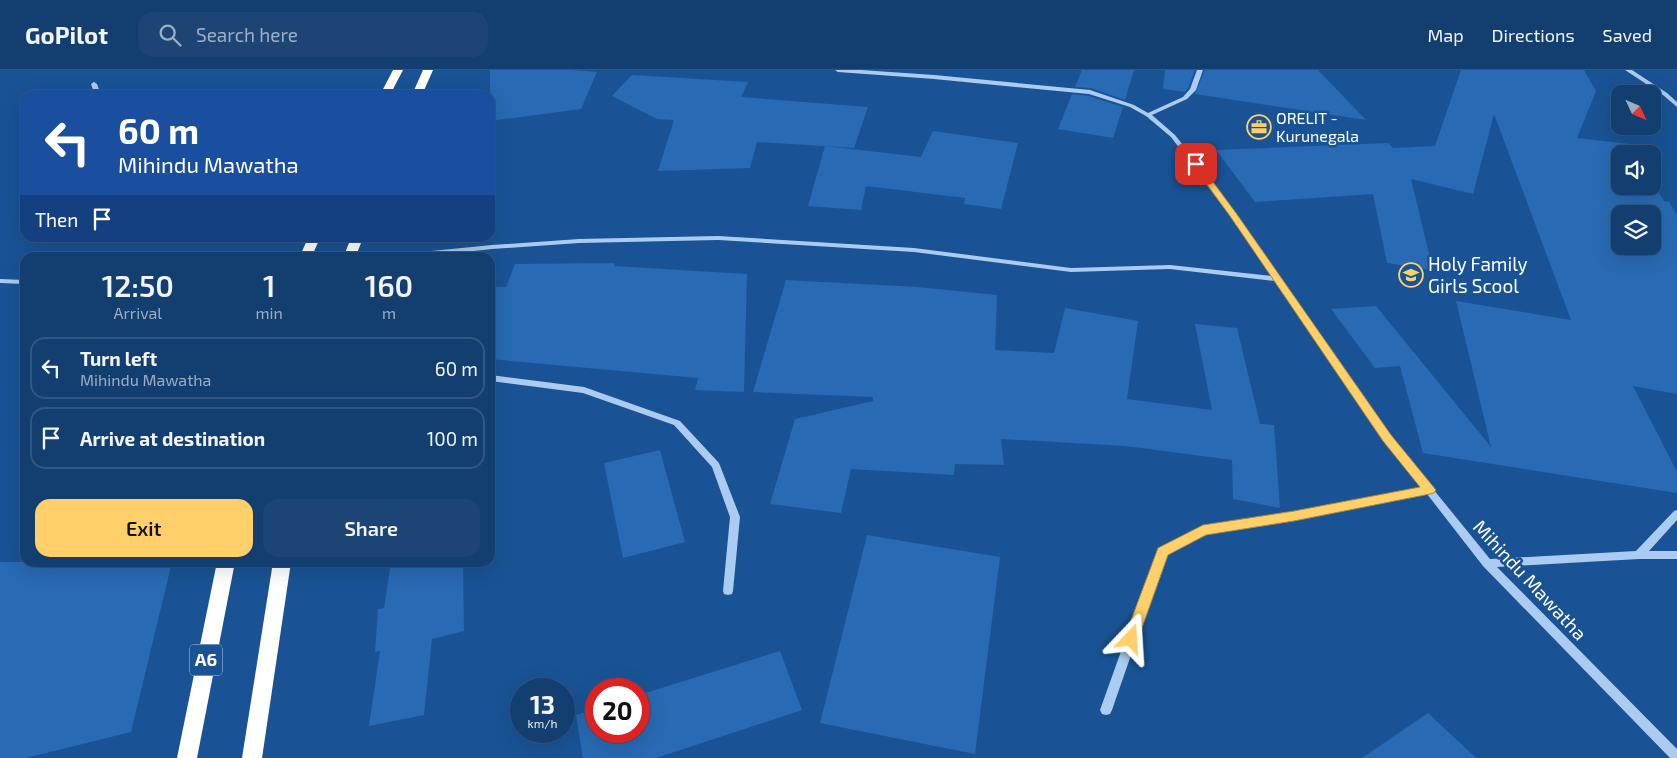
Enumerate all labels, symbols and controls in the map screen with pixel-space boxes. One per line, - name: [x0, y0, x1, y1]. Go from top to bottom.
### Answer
- search box: [138, 12, 488, 57]
- text: GoPilot: [25, 20, 108, 49]
- icon: search: [156, 21, 184, 49]
- text: Search here: [196, 23, 298, 46]
- text: Map: [1427, 24, 1464, 46]
- text: Directions: [1492, 24, 1575, 46]
- text: Saved: [1603, 24, 1652, 46]
- north arrow: [1611, 85, 1661, 135]
- map controls: [1611, 85, 1661, 255]
- place label: ORELIT - Kurunegala: [1276, 108, 1359, 145]
- text: 60 m: [118, 109, 199, 151]
- icon: left: [35, 110, 100, 175]
- office icon: ORELIT - Kurunegala: [1246, 114, 1272, 140]
- pin: [1175, 143, 1217, 185]
- button: sound: [1611, 145, 1661, 195]
- icon: arrive: [1182, 150, 1210, 178]
- text: Mihindu Mawatha: [118, 151, 299, 177]
- icon: arrive: [88, 205, 116, 233]
- button: layers: [1611, 205, 1661, 255]
- text: Then: [35, 208, 78, 231]
- place label: Holy Family Girls Scool: [1428, 252, 1527, 297]
- school or university icon: Holy Family Girls Scool: [1398, 262, 1424, 288]
- text: 12:50: [102, 267, 174, 303]
- text: 1: [263, 267, 276, 303]
- text: 160: [365, 267, 413, 303]
- text: Arrival: [113, 303, 162, 322]
- text: min: [256, 303, 283, 322]
- text: m: [382, 303, 396, 322]
- text: Turn left: [80, 347, 157, 370]
- icon: left: [37, 354, 65, 382]
- text: 60 m: [435, 357, 478, 380]
- text: Mihindu Mawatha: [80, 370, 211, 389]
- icon: arrive: [37, 424, 65, 452]
- text: Arrive at destination: [80, 427, 265, 450]
- text: 100 m: [427, 427, 478, 450]
- button: Exit: [35, 499, 253, 557]
- button: Share: [263, 499, 480, 557]
- street label: Mihindu Mawatha: [1469, 515, 1592, 645]
- position arrow: [1104, 612, 1156, 664]
- road number: A6: [190, 644, 222, 676]
- speed limit sign: 20: [585, 678, 650, 743]
- text: 13: [530, 689, 555, 719]
- text: km/h: [528, 716, 557, 730]

